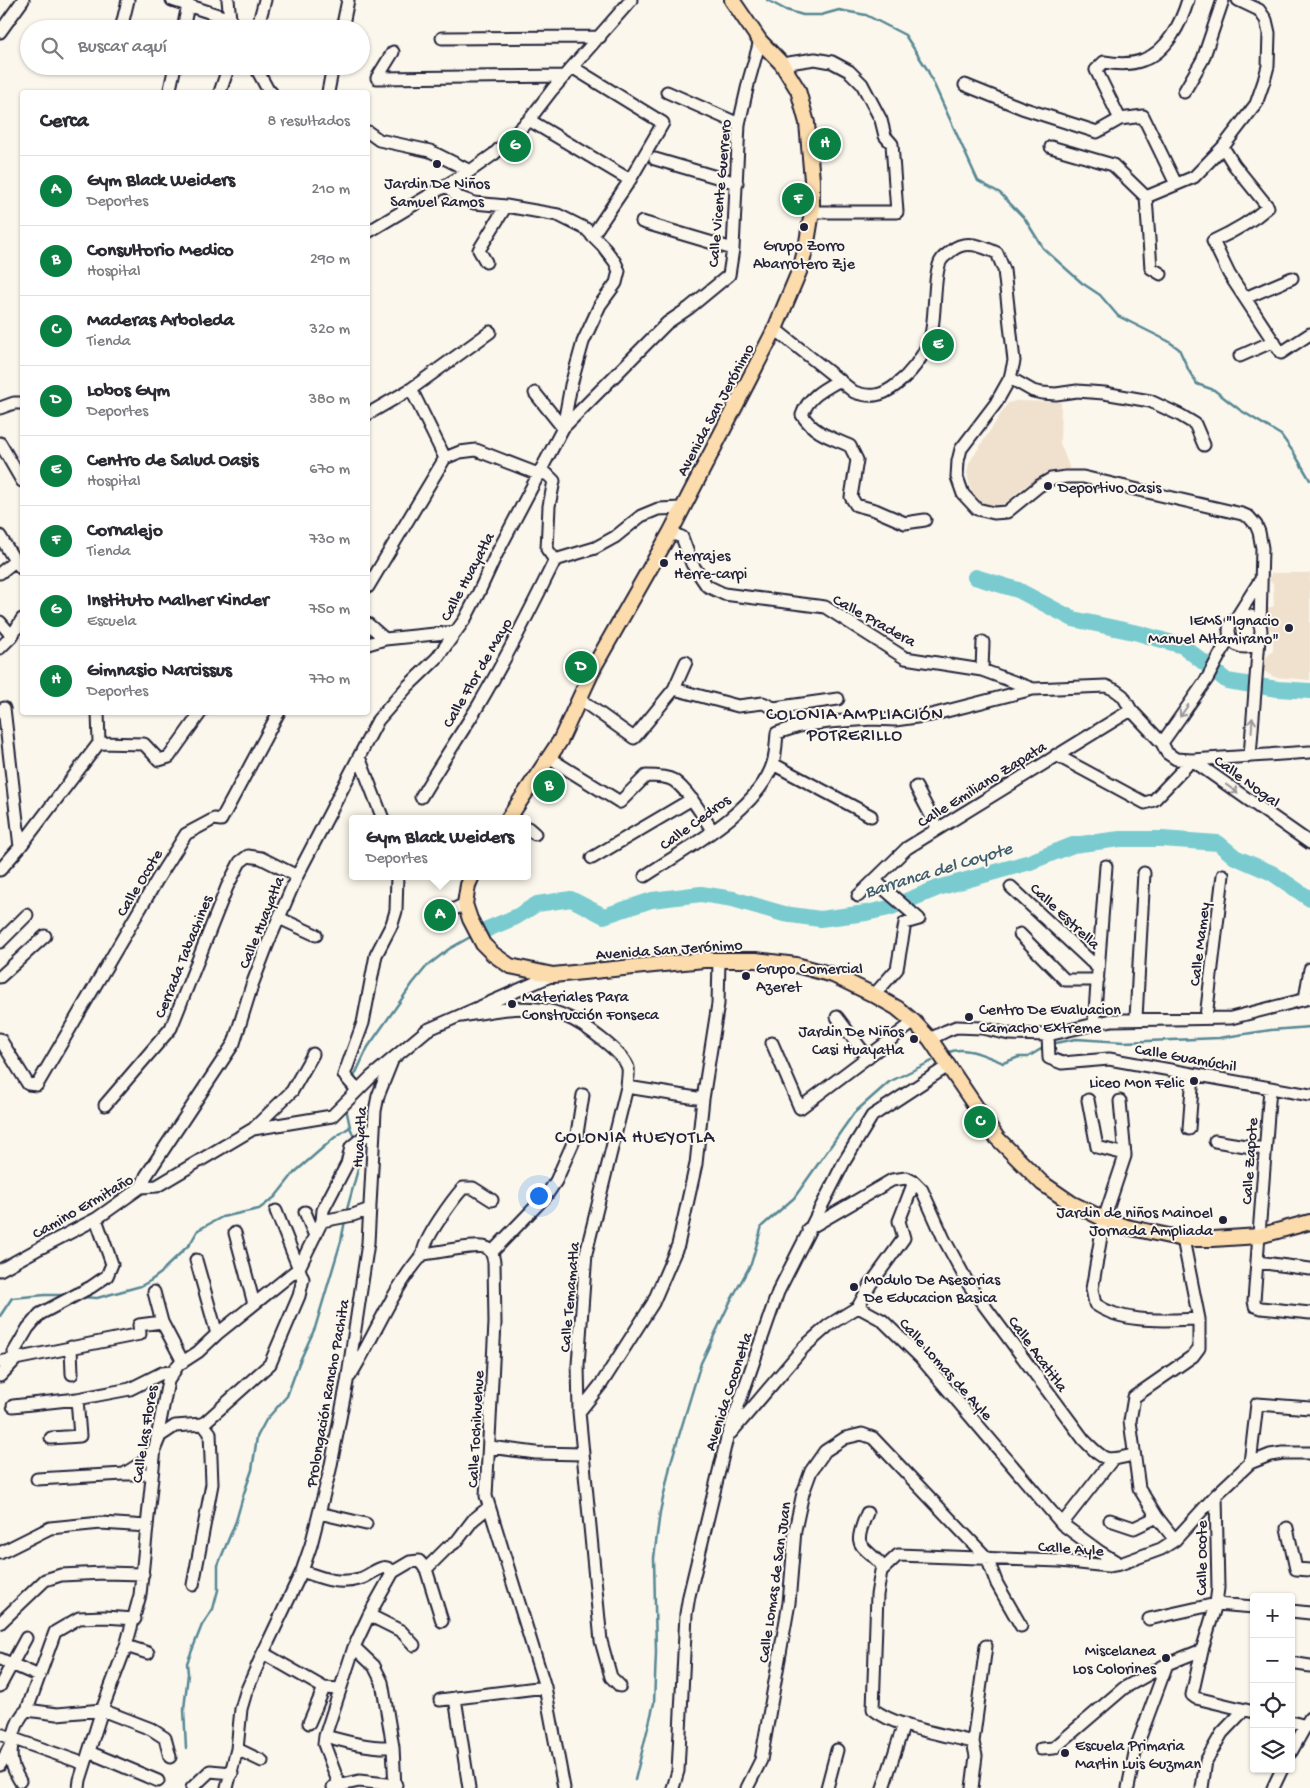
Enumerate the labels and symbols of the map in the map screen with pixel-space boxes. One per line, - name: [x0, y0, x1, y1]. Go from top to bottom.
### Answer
- street label: Calle Vicente Guerrero: [706, 119, 737, 268]
- pin: H: [809, 125, 841, 163]
- pin: G: [499, 127, 531, 165]
- marker: Jardin De Niños Samuel Ramos: [431, 158, 443, 170]
- place label: Jardin De Niños Samuel Ramos: [384, 176, 491, 213]
- pin: F: [782, 180, 814, 218]
- marker: Grupo Zorro Abarrotero Zje: [798, 221, 810, 233]
- place label: Grupo Zorro Abarrotero Zje: [753, 238, 856, 275]
- pin: E: [922, 326, 954, 364]
- street label: Avenida San Jerónimo: [674, 341, 760, 480]
- marker: Deportivo Oasis: [1042, 480, 1054, 492]
- place label: Deportivo Oasis: [1057, 480, 1163, 499]
- street label: Calle Huayatla: [438, 529, 501, 625]
- place label: Herrajes Herre-carpi: [674, 548, 747, 585]
- marker: Herrajes Herre-carpi: [658, 557, 670, 569]
- street label: Calle Pradera: [828, 591, 919, 653]
- place label: IEMS "Ignacio Manuel Altamirano": [1148, 613, 1279, 650]
- street label: Calle Flor de Mayo: [440, 615, 518, 732]
- marker: IEMS "Ignacio Manuel Altamirano": [1283, 622, 1295, 634]
- pin: D: [565, 648, 597, 686]
- one-way arrow: [1179, 704, 1190, 717]
- district label: COLONIA AMPLIACIÓN POTRERILLO: [766, 705, 944, 747]
- one-way arrow: [1248, 717, 1257, 733]
- street label: Calle Emiliano Zapata: [915, 738, 1052, 833]
- street label: Calle Nogal: [1209, 753, 1283, 813]
- pin: B: [533, 767, 565, 805]
- one-way arrow: [1225, 783, 1238, 794]
- street label: Calle Cedros: [657, 791, 736, 856]
- water label: Barranca del Coyote: [863, 839, 1016, 904]
- street label: Calle Ocote: [114, 846, 169, 921]
- street label: Calle Huayatla: [236, 873, 291, 972]
- street label: Calle Estrella: [1025, 880, 1103, 956]
- street label: Cerrada Tabachines: [152, 892, 219, 1022]
- pin: A: [424, 896, 456, 934]
- street label: Calle Mamey: [1187, 901, 1216, 987]
- street label: Avenida San Jerónimo: [595, 937, 743, 966]
- place label: Grupo Comercial Azeret: [756, 961, 863, 998]
- marker: Grupo Comercial Azeret: [740, 970, 752, 982]
- place label: Materiales Para Construcción Fonseca: [522, 989, 660, 1026]
- marker: Materiales Para Construcción Fonseca: [506, 998, 518, 1010]
- place label: Centro De Evaluacion Camacho Extreme: [979, 1002, 1121, 1039]
- marker: Centro De Evaluacion Camacho Extreme: [963, 1011, 975, 1023]
- place label: Jardin De Niños Casi Huayatla: [799, 1024, 905, 1061]
- marker: Jardin De Niños Casi Huayatla: [908, 1033, 920, 1045]
- street label: Calle Guamúchil: [1133, 1041, 1238, 1078]
- place label: Liceo Mon Felic: [1089, 1075, 1185, 1094]
- marker: Liceo Mon Felic: [1188, 1075, 1200, 1087]
- pin: C: [964, 1103, 996, 1141]
- street label: Huayatla: [350, 1105, 373, 1168]
- street label: Calle Zapote: [1239, 1117, 1264, 1205]
- district label: COLONIA HUEYOTLA: [555, 1128, 715, 1149]
- street label: Camino Ermitaño: [30, 1171, 138, 1245]
- your location: [526, 1183, 552, 1209]
- place label: Jardin de niños Mainoel Jornada Ampliada: [1057, 1205, 1214, 1242]
- marker: Jardin de niños Mainoel Jornada Ampliada: [1217, 1214, 1229, 1226]
- street label: Calle Temamatla: [557, 1240, 586, 1353]
- place label: Modulo De Asesorias De Educacion Basica: [863, 1272, 1001, 1309]
- marker: Modulo De Asesorias De Educacion Basica: [848, 1281, 860, 1293]
- street label: Prolongación Rancho Pachita: [303, 1297, 356, 1490]
- street label: Calle Acatitla: [1002, 1313, 1071, 1398]
- street label: Calle Lomas de Ayle: [893, 1315, 996, 1426]
- street label: Avenida Coconetla: [702, 1329, 759, 1454]
- street label: Calle Tochihuehue: [465, 1369, 490, 1488]
- street label: Calle las Flores: [129, 1383, 164, 1485]
- street label: Calle Lomas de San Juan: [756, 1500, 797, 1664]
- street label: Calle Ocote: [1194, 1520, 1213, 1595]
- street label: Calle Ayle: [1037, 1539, 1105, 1562]
- place label: Miscelanea Los Colorines: [1072, 1643, 1157, 1680]
- marker: Miscelanea Los Colorines: [1160, 1652, 1172, 1664]
- place label: Escuela Primaria Martin Luis Guzman: [1075, 1738, 1201, 1775]
- marker: Escuela Primaria Martin Luis Guzman: [1059, 1747, 1071, 1759]

